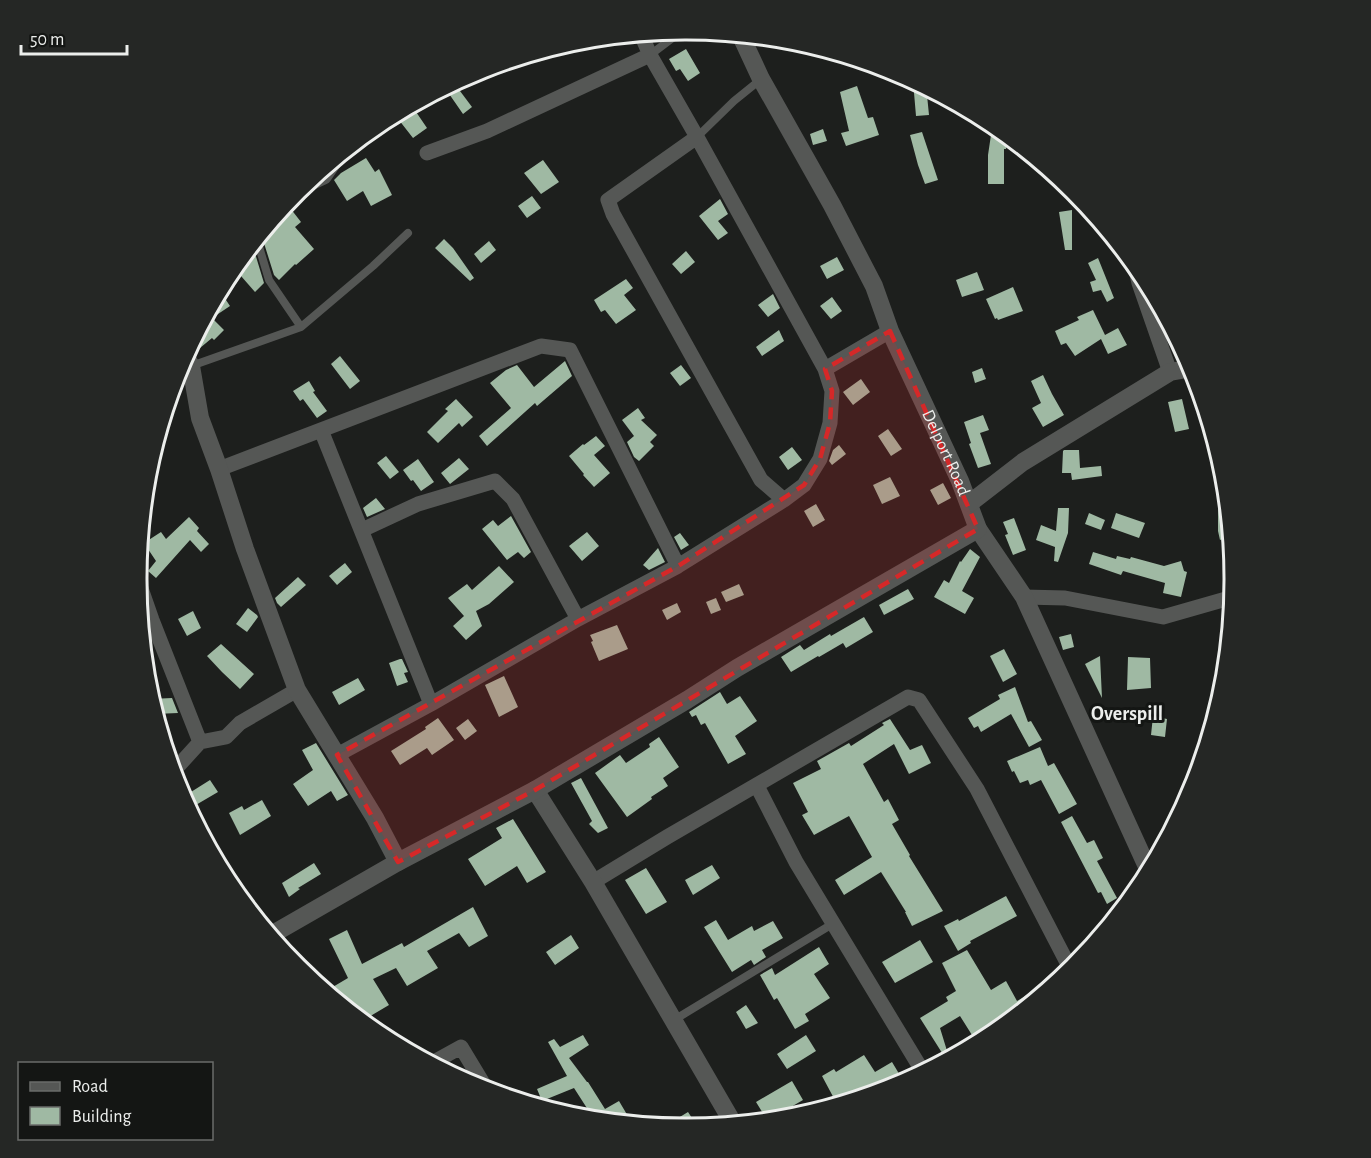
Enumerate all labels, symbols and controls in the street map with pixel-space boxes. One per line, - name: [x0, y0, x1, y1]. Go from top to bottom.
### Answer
- scale bar: [21, 18, 128, 56]
- text: 50 m: [30, 31, 64, 49]
- street label: Delport Road: [918, 407, 973, 498]
- district label: Overspill: [1091, 704, 1163, 724]
- legend: [18, 1062, 213, 1140]
- text: Road: [72, 1078, 108, 1096]
- text: Building: [72, 1108, 132, 1126]

